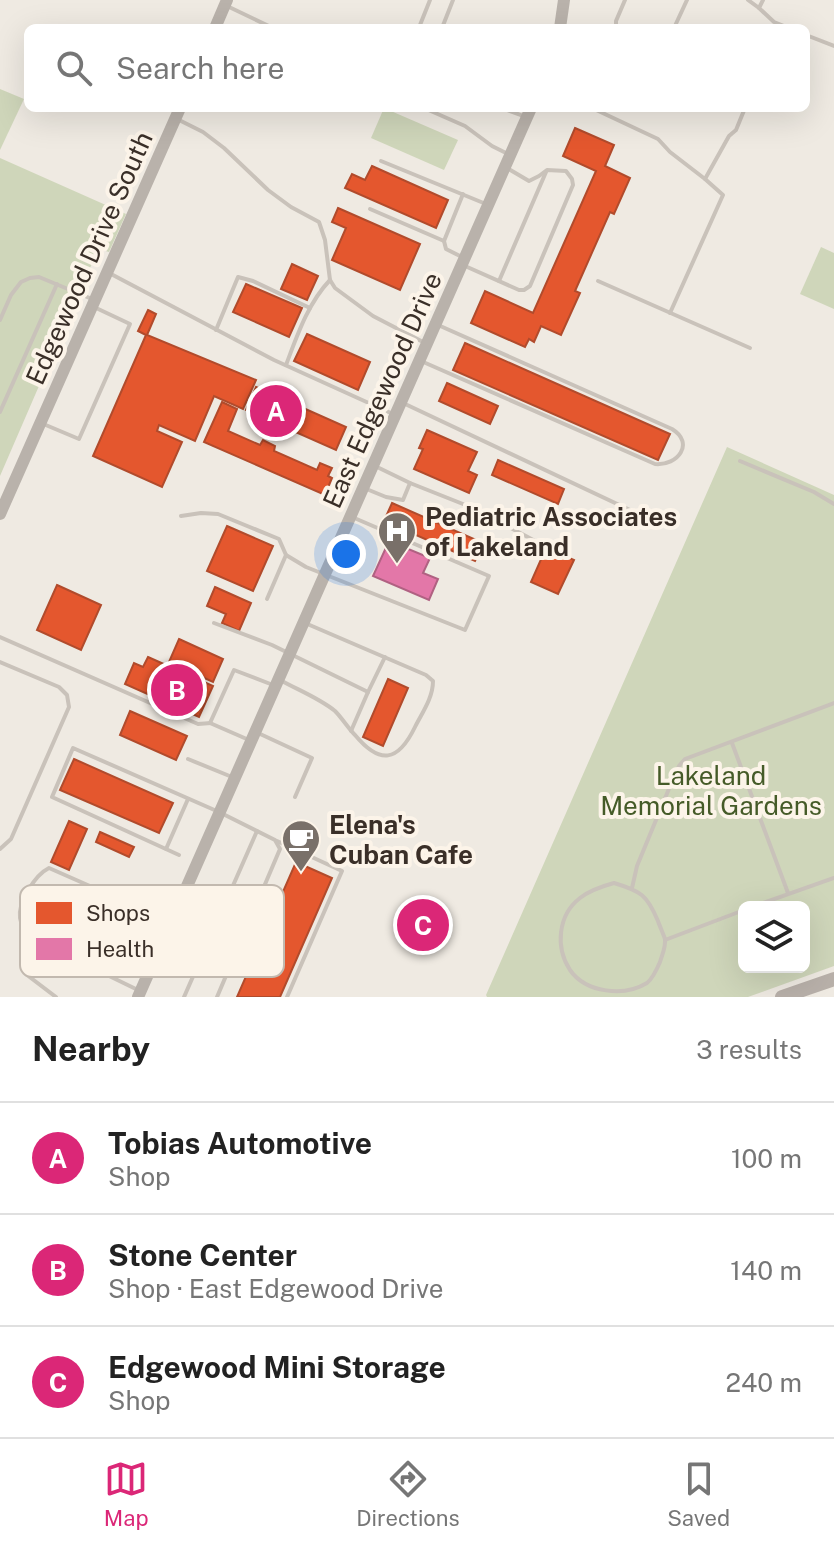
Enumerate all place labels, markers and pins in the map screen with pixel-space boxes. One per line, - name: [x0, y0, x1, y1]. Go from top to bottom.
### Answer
- pin: A: [250, 381, 302, 441]
- place label: Pediatric Associates of Lakeland: [425, 501, 677, 562]
- hospital icon: Pediatric Associates of Lakeland: [376, 510, 418, 565]
- pin: B: [151, 660, 203, 720]
- place label: Elena's Cuban Cafe: [329, 809, 473, 870]
- cafe icon: Elena's Cuban Cafe: [280, 818, 322, 873]
- pin: C: [397, 895, 449, 955]

